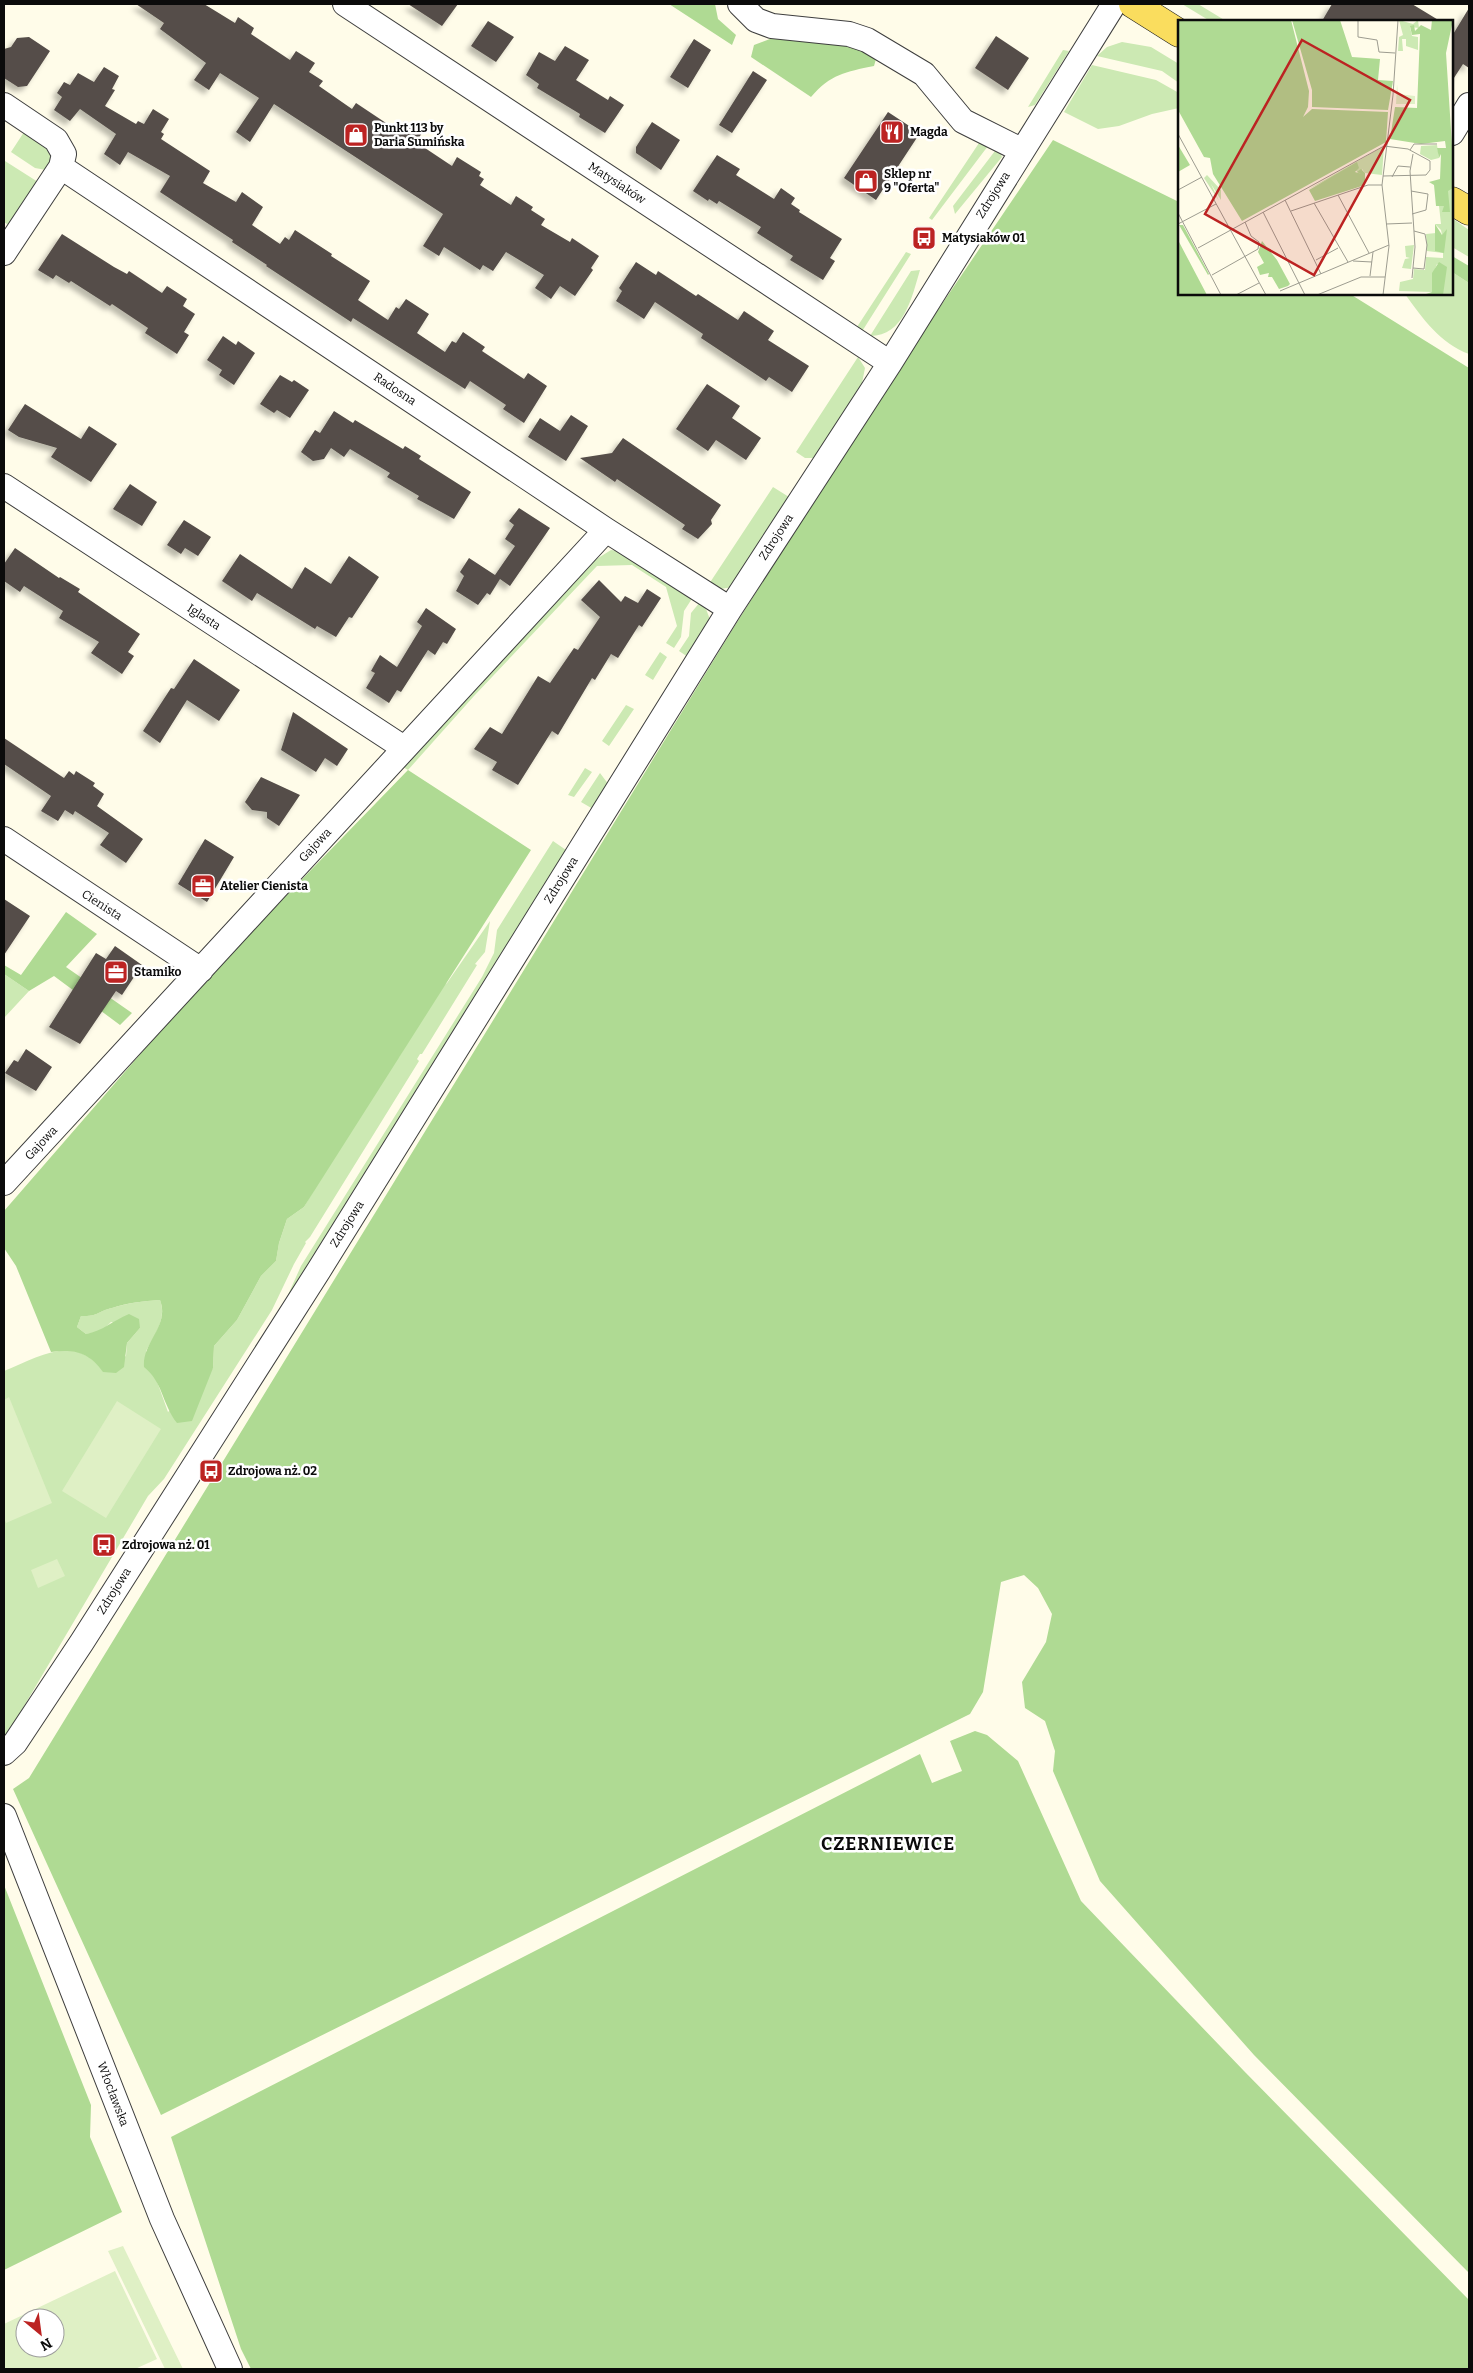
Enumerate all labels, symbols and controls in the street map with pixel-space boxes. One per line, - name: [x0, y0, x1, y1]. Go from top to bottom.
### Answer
- inset map: [1178, 20, 1453, 295]
- restaurant icon: Magda: [879, 119, 905, 145]
- place label: Punkt 113 by Daria Sumińska: [374, 121, 465, 149]
- shop icon: Punkt 113 by Daria Sumińska: [343, 122, 369, 148]
- place label: Magda: [910, 125, 948, 139]
- street label: Matysiaków: [586, 159, 649, 207]
- place label: Sklep nr 9 "Oferta": [884, 167, 939, 195]
- shop icon: Sklep nr 9 "Oferta": [853, 168, 879, 194]
- street label: Zdrojowa: [973, 169, 1013, 221]
- bus stop icon: Matysiaków 01: [911, 225, 937, 251]
- place label: Matysiaków 01: [942, 231, 1026, 245]
- street label: Radosna: [371, 370, 419, 409]
- street label: Zdrojowa: [756, 511, 796, 563]
- street label: Iglasta: [185, 601, 224, 633]
- street label: Gajowa: [296, 825, 334, 865]
- street label: Zdrojowa: [541, 854, 581, 906]
- office icon: Atelier Cienista: [190, 873, 216, 899]
- place label: Atelier Cienista: [220, 879, 308, 893]
- street label: Cienista: [79, 887, 125, 923]
- office icon: Stamiko: [103, 959, 129, 985]
- place label: Stamiko: [134, 965, 182, 979]
- street label: Gajowa: [22, 1123, 60, 1163]
- street label: Zdrojowa: [327, 1198, 367, 1250]
- bus stop icon: Zdrojowa nż. 02: [198, 1458, 224, 1484]
- place label: Zdrojowa nż. 02: [228, 1464, 317, 1479]
- bus stop icon: Zdrojowa nż. 01: [91, 1532, 117, 1558]
- place label: Zdrojowa nż. 01: [122, 1538, 210, 1553]
- street label: Zdrojowa: [94, 1565, 134, 1617]
- district label: CZERNIEWICE: [821, 1833, 955, 1855]
- street label: Włocławska: [94, 2060, 132, 2129]
- north arrow: [15, 2308, 65, 2358]
- text: N: [37, 2334, 55, 2354]

